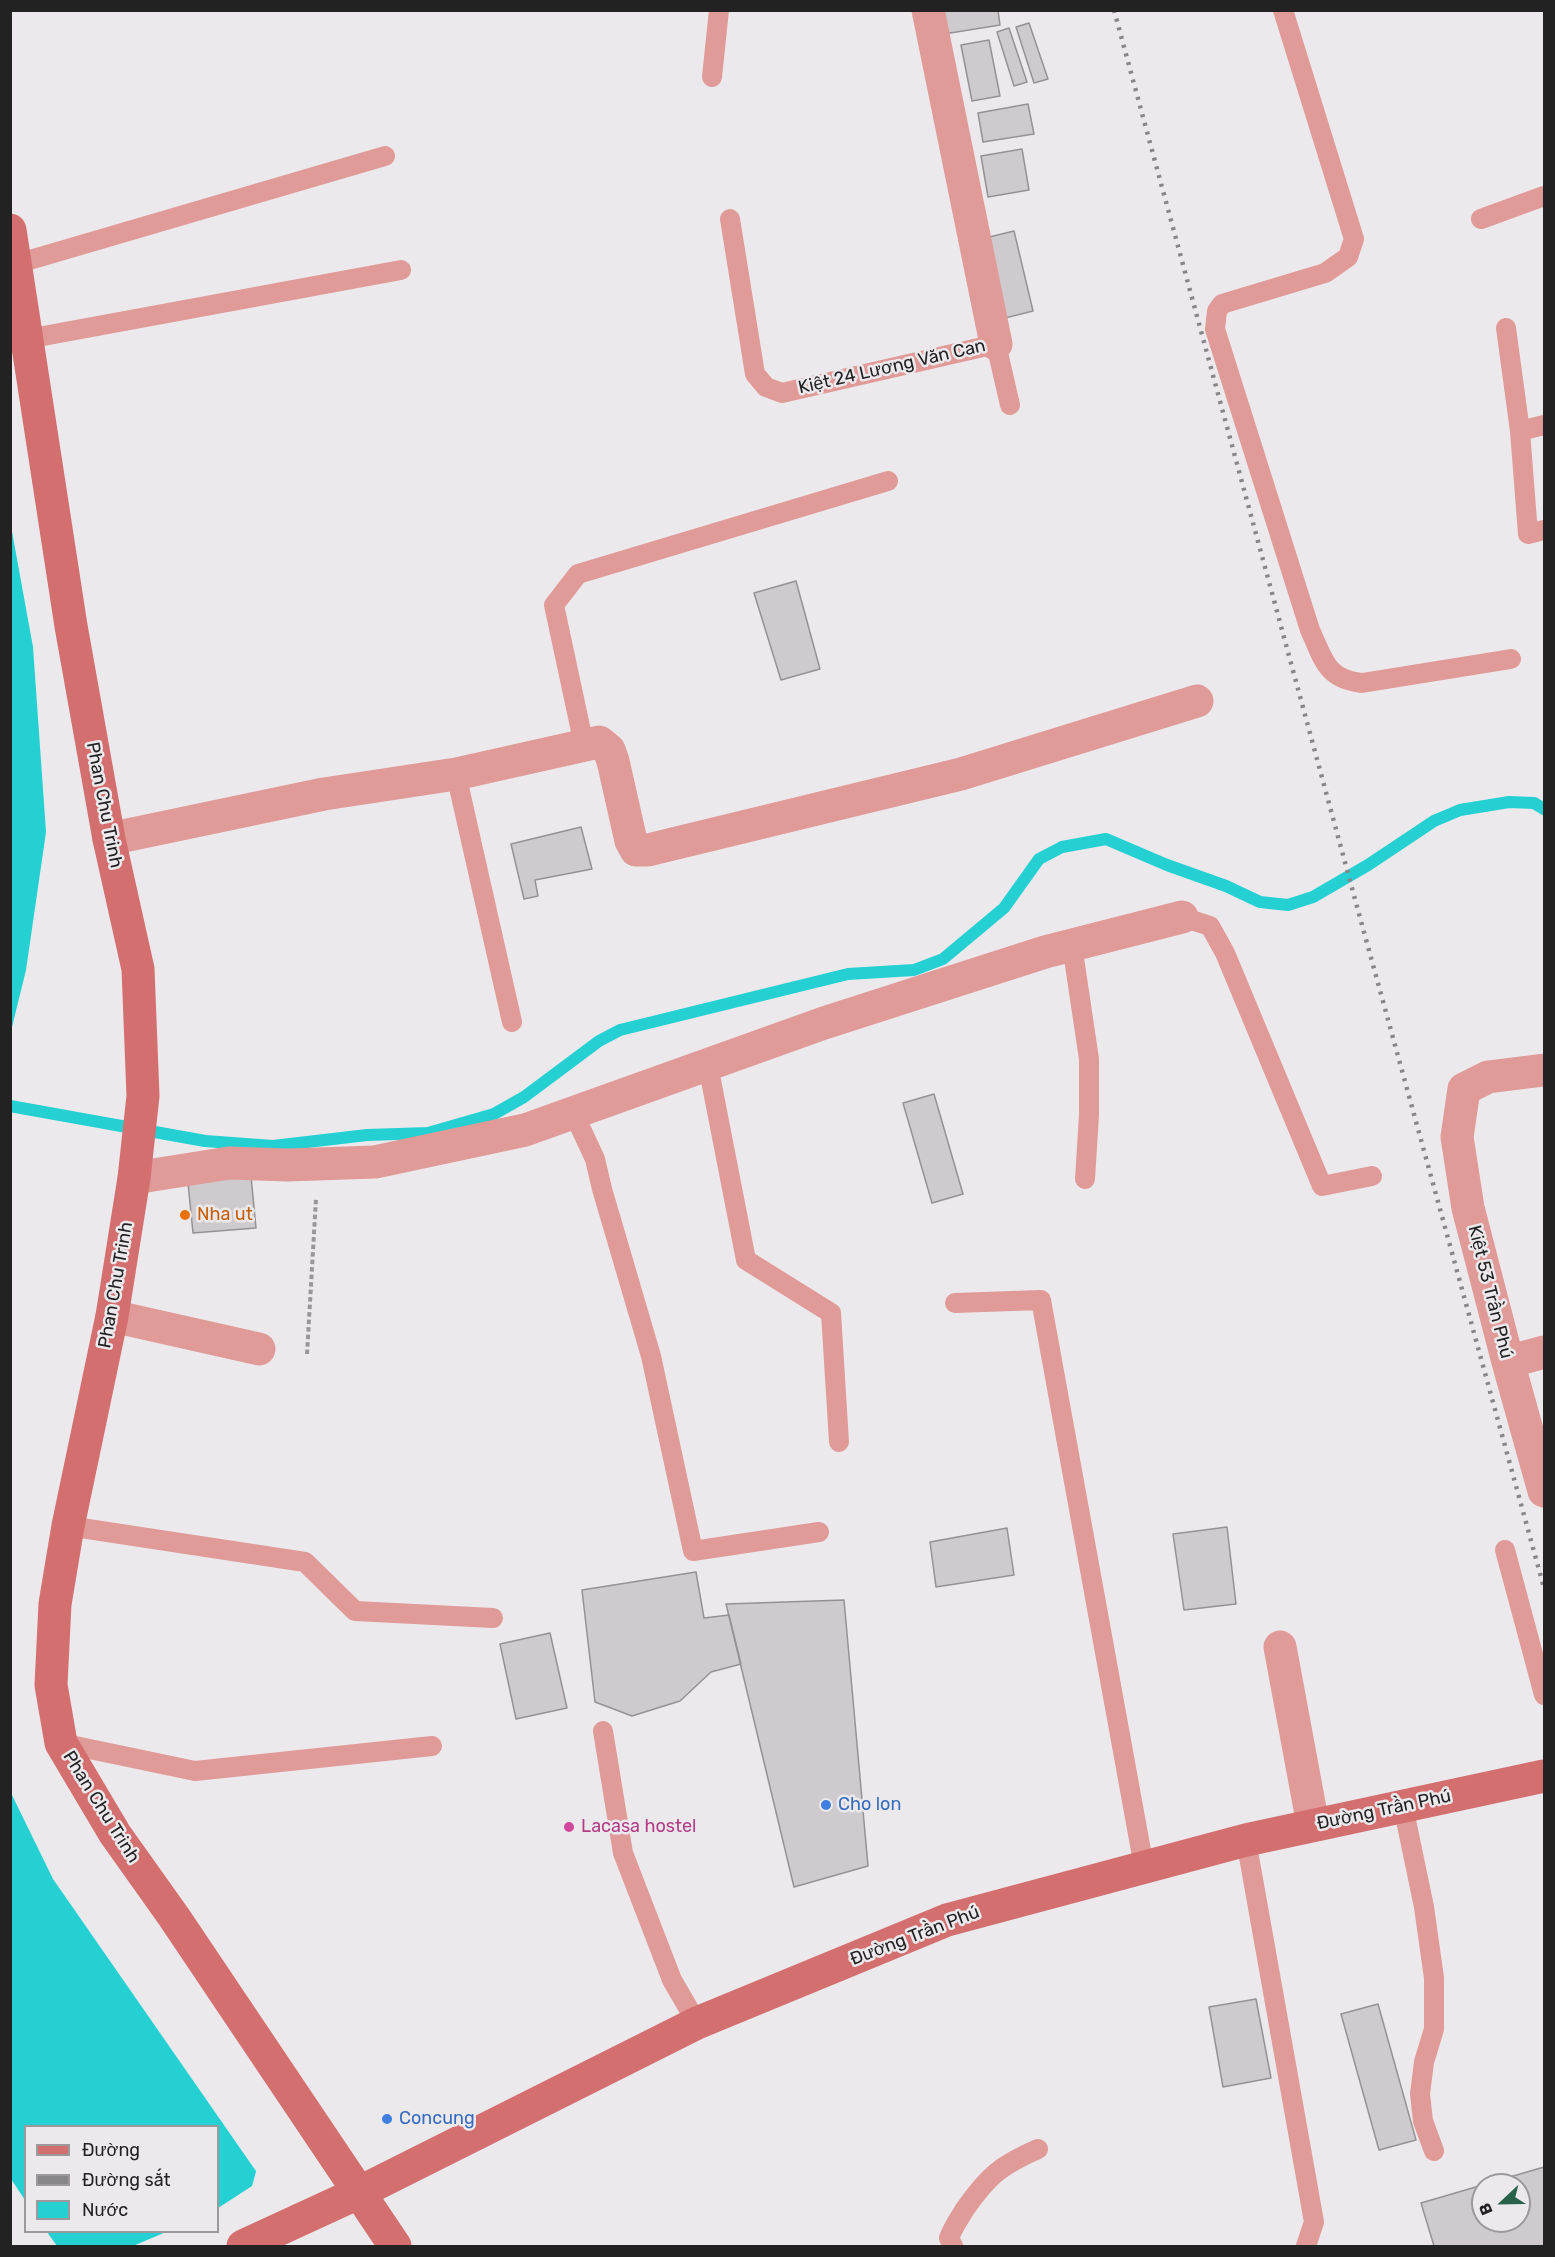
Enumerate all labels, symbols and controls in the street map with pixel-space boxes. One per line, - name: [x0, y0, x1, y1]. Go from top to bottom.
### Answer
- street label: Kiệt 24 Lương Văn Can: [796, 335, 988, 399]
- street label: Phan Chu Trinh: [81, 740, 127, 870]
- place label: Nha ut: [197, 1204, 253, 1226]
- marker: Nha ut: [178, 1208, 192, 1222]
- street label: Phan Chu Trinh: [94, 1220, 138, 1350]
- street label: Kiệt 53 Trần Phú: [1463, 1223, 1517, 1361]
- street label: Phan Chu Trinh: [58, 1747, 144, 1867]
- street label: Đường Trần Phú: [1315, 1785, 1453, 1835]
- place label: Cho lon: [838, 1794, 901, 1816]
- marker: Cho lon: [819, 1798, 833, 1812]
- place label: Lacasa hostel: [581, 1816, 696, 1838]
- marker: Lacasa hostel: [562, 1820, 576, 1834]
- street label: Đường Trần Phú: [847, 1901, 983, 1971]
- place label: Concung: [399, 2108, 475, 2130]
- marker: Concung: [380, 2112, 394, 2126]
- legend: [24, 2125, 219, 2233]
- text: Đường: [82, 2139, 140, 2161]
- text: Đường sắt: [82, 2169, 171, 2191]
- north arrow: [1471, 2173, 1531, 2233]
- text: Nước: [82, 2199, 128, 2221]
- text: B: [1475, 2200, 1497, 2218]

